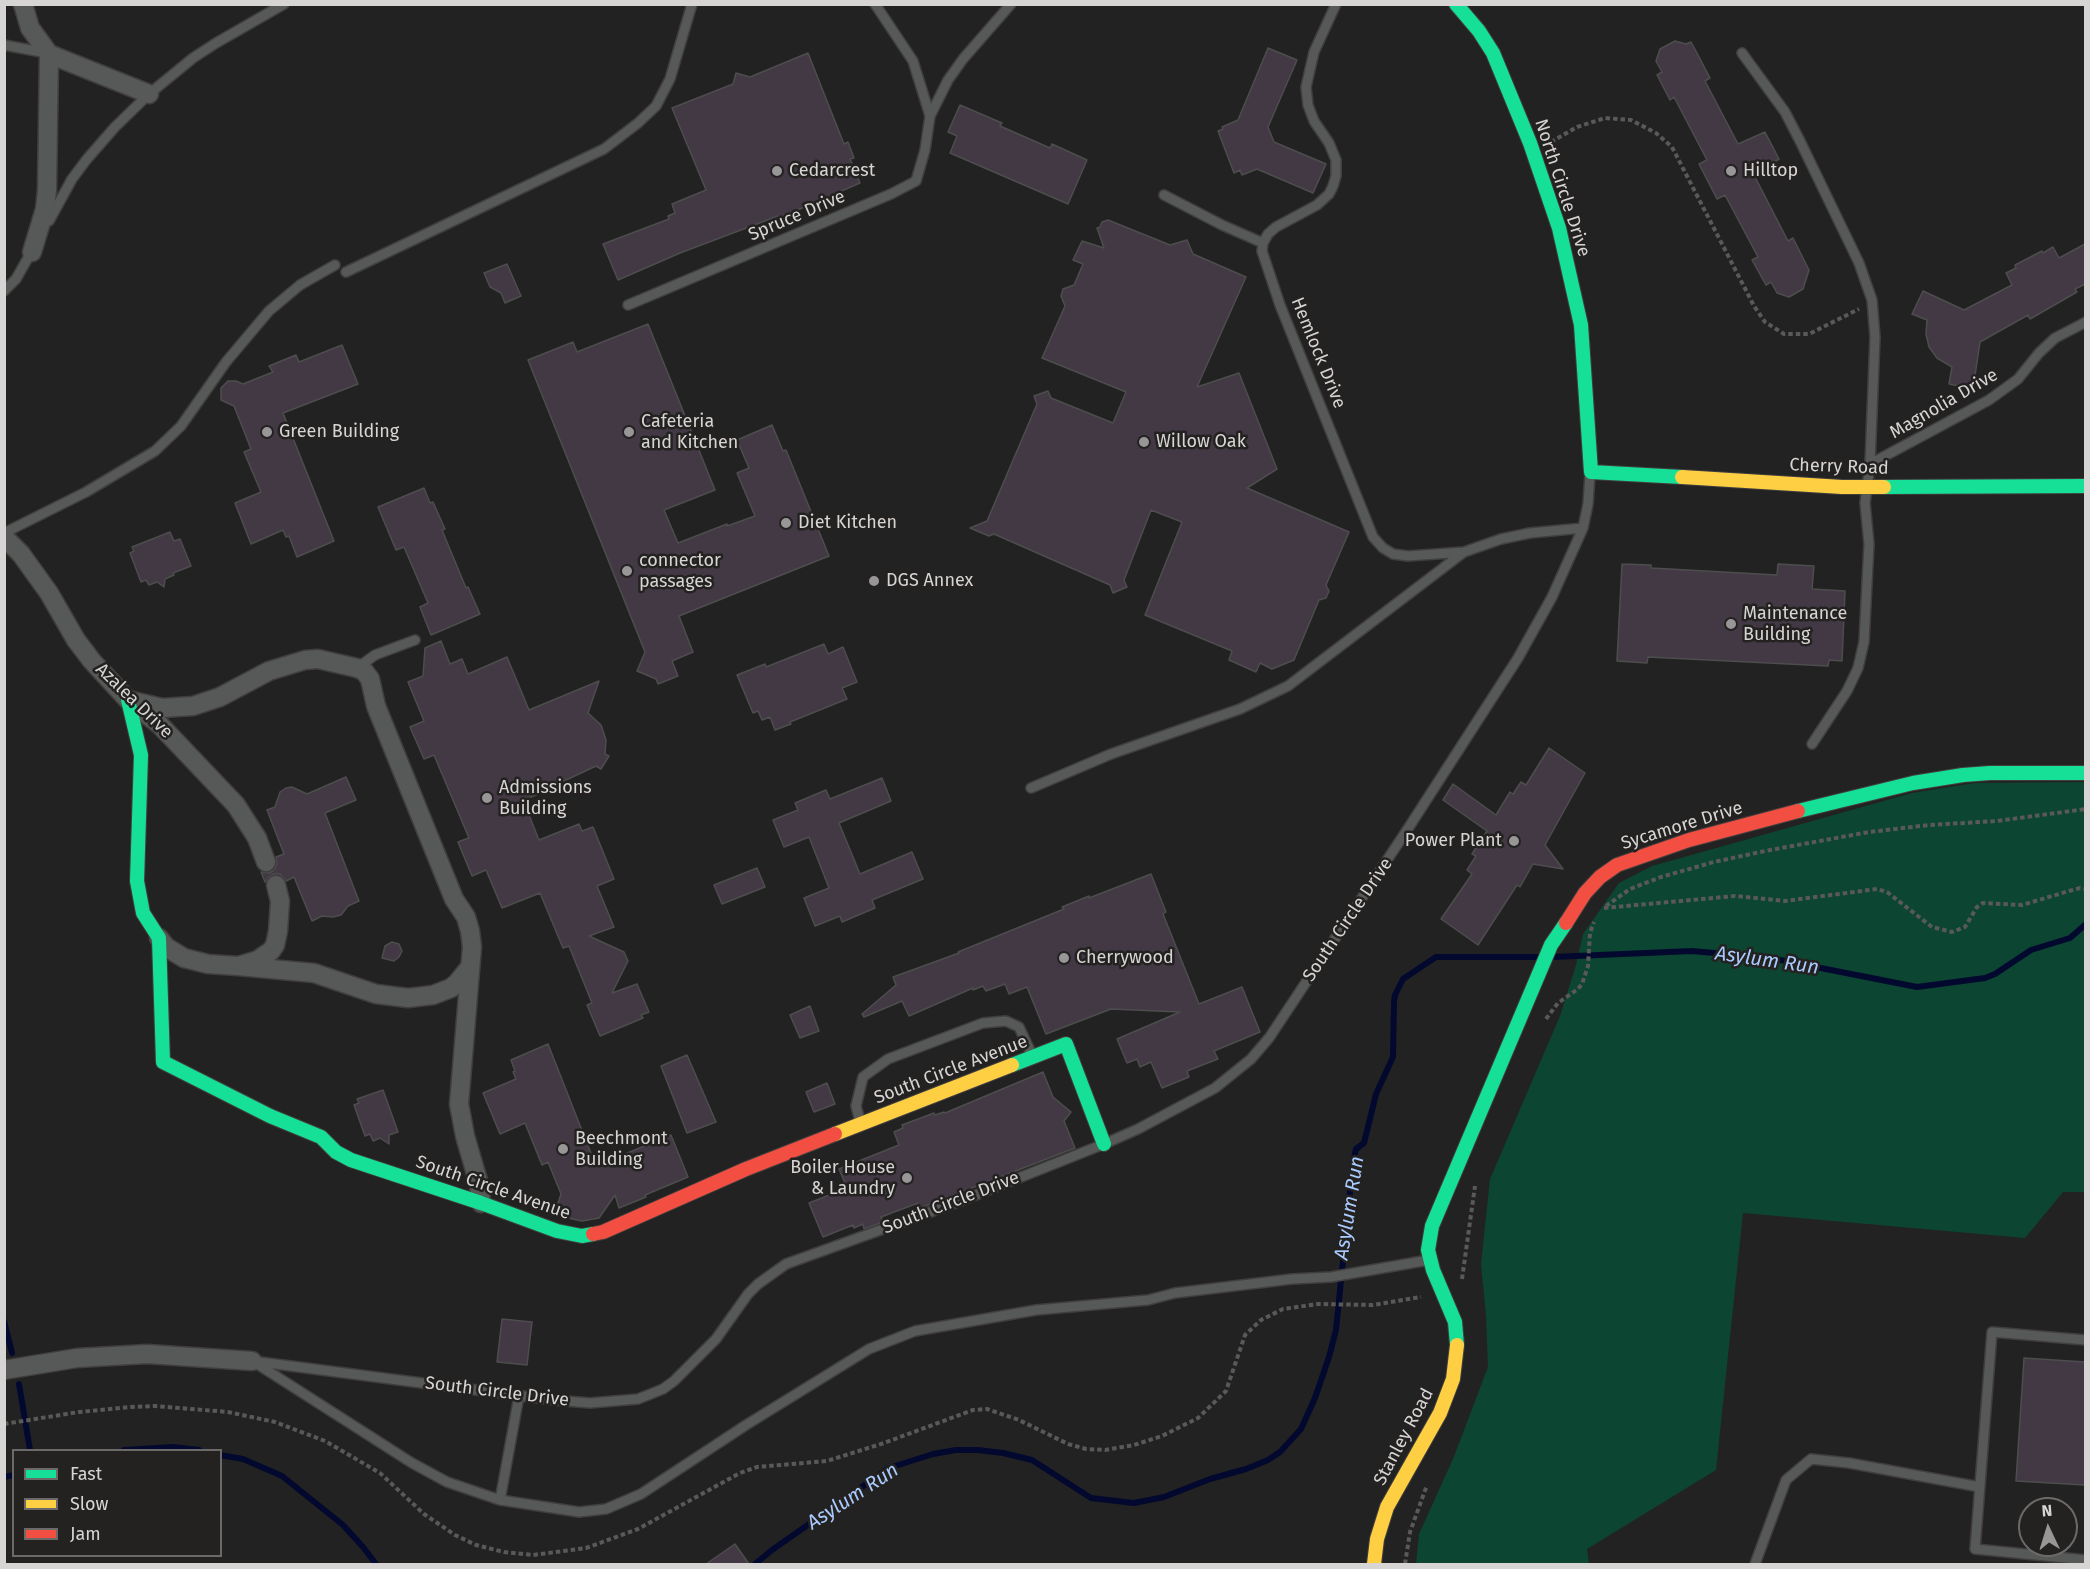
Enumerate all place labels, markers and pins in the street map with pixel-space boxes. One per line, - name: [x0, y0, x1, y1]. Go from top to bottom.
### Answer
- place label: Cedarcrest: [789, 160, 875, 182]
- place label: Hilltop: [1743, 160, 1798, 182]
- marker: Cedarcrest: [770, 164, 784, 178]
- marker: Hilltop: [1724, 164, 1738, 178]
- place label: Cafeteria and Kitchen: [641, 411, 738, 454]
- place label: Green Building: [279, 421, 399, 443]
- marker: Green Building: [260, 425, 274, 439]
- marker: Cafeteria and Kitchen: [622, 425, 636, 439]
- place label: Willow Oak: [1156, 431, 1246, 453]
- marker: Willow Oak: [1137, 435, 1151, 449]
- place label: Diet Kitchen: [798, 512, 897, 534]
- marker: Diet Kitchen: [779, 516, 793, 530]
- place label: connector passages: [639, 550, 721, 592]
- marker: connector passages: [620, 564, 634, 578]
- place label: DGS Annex: [886, 570, 973, 592]
- marker: DGS Annex: [867, 574, 881, 588]
- place label: Maintenance Building: [1743, 603, 1847, 646]
- marker: Maintenance Building: [1724, 617, 1738, 631]
- place label: Admissions Building: [499, 777, 592, 820]
- marker: Admissions Building: [480, 791, 494, 805]
- place label: Power Plant: [1405, 830, 1502, 852]
- marker: Power Plant: [1507, 834, 1521, 848]
- place label: Cherrywood: [1076, 947, 1174, 969]
- marker: Cherrywood: [1057, 951, 1071, 965]
- place label: Beechmont Building: [575, 1128, 668, 1170]
- marker: Beechmont Building: [556, 1142, 570, 1156]
- place label: Boiler House & Laundry: [790, 1157, 895, 1200]
- marker: Boiler House & Laundry: [900, 1171, 914, 1185]

